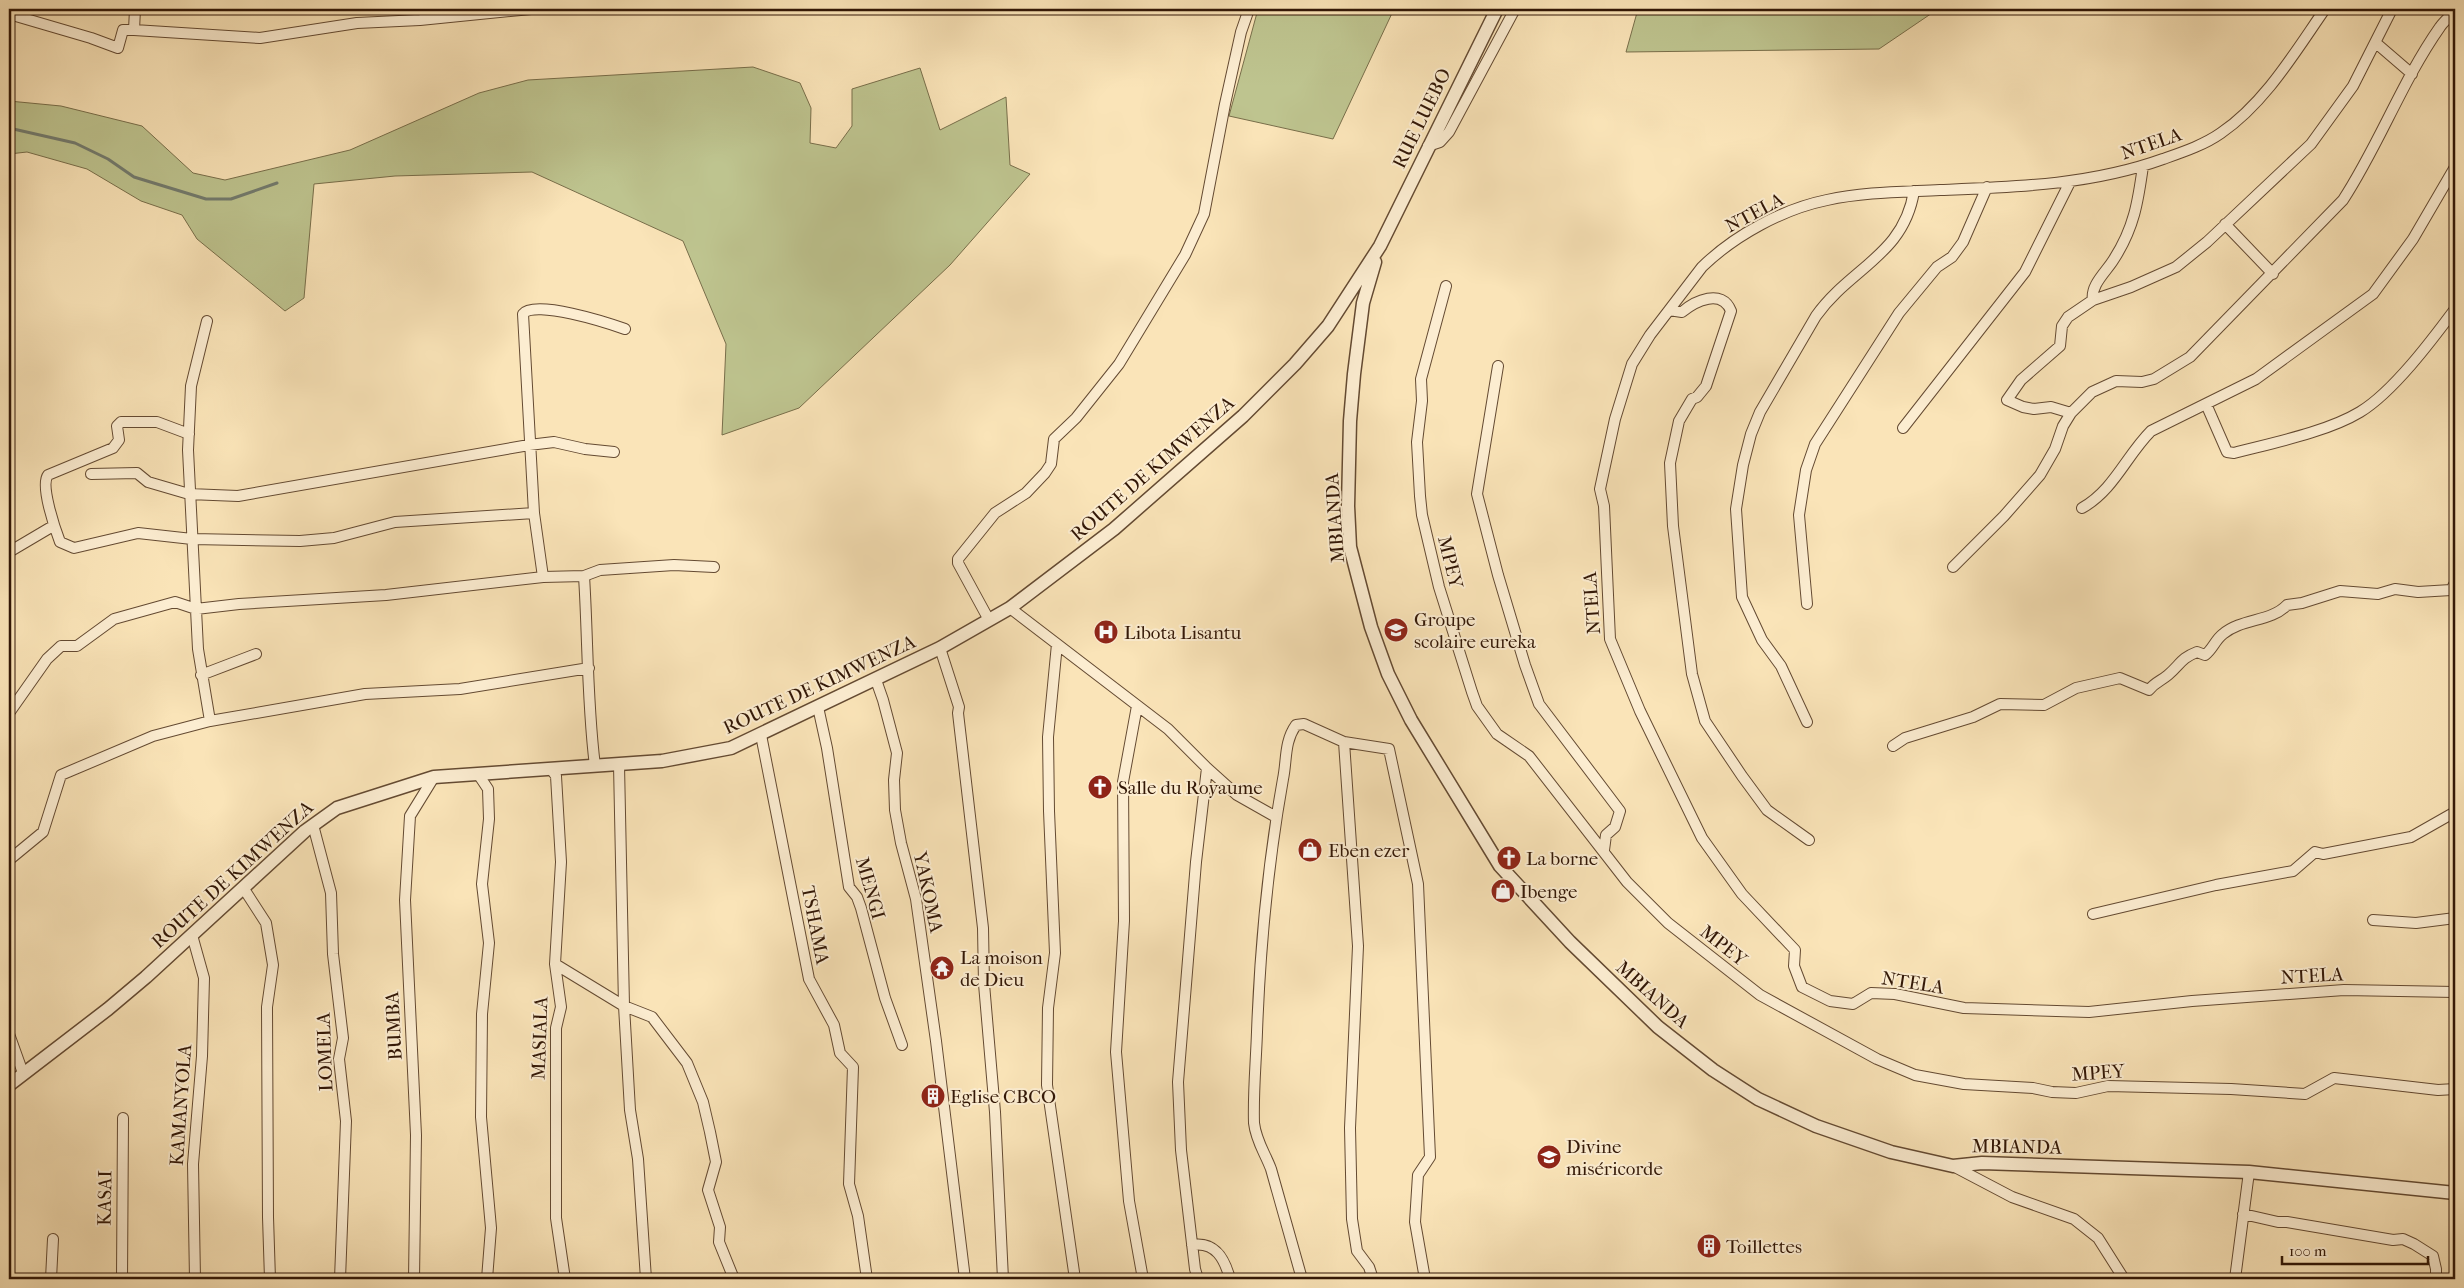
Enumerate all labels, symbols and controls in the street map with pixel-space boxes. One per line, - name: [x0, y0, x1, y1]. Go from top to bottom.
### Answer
- street label: RUE LUEBO: [1388, 65, 1456, 172]
- street label: NTELA: [2118, 123, 2185, 165]
- street label: NTELA: [1722, 188, 1788, 237]
- street label: ROUTE DE KIMWENZA: [1066, 391, 1239, 546]
- street label: MBIANDA: [1321, 472, 1349, 564]
- street label: MPEY: [1433, 534, 1467, 592]
- street label: NTELA: [1579, 570, 1605, 635]
- place label: Groupe scolaire eureka: [1414, 609, 1536, 653]
- school or university icon: Groupe scolaire eureka: [1383, 617, 1409, 643]
- hospital icon: Libota Lisantu: [1093, 619, 1119, 645]
- place label: Libota Lisantu: [1124, 622, 1242, 644]
- street label: ROUTE DE KIMWENZA: [720, 630, 920, 739]
- church icon: Salle du Royaume: [1087, 774, 1113, 800]
- place label: Salle du Royaume: [1118, 777, 1263, 799]
- street label: ROUTE DE KIMWENZA: [147, 796, 318, 953]
- shop icon: Eben ezer: [1297, 837, 1323, 863]
- place label: Eben ezer: [1328, 840, 1410, 862]
- church icon: La borne: [1496, 845, 1522, 871]
- place label: La borne: [1526, 848, 1598, 870]
- street label: YAKOMA: [909, 849, 947, 935]
- street label: MENGI: [851, 854, 889, 922]
- shop icon: Ibenge: [1490, 878, 1516, 904]
- place label: Ibenge: [1520, 881, 1577, 903]
- street label: TSHAMA: [797, 884, 834, 967]
- street label: MPEY: [1696, 921, 1752, 972]
- place label: La moison de Dieu: [960, 947, 1043, 991]
- temple icon: La moison de Dieu: [929, 955, 955, 981]
- street label: MBIANDA: [1611, 956, 1694, 1034]
- street label: NTELA: [2280, 963, 2345, 989]
- street label: NTELA: [1880, 967, 1946, 999]
- street label: BUMBA: [381, 990, 407, 1061]
- street label: MASIALA: [528, 995, 552, 1080]
- street label: LOMELA: [313, 1011, 337, 1092]
- street label: KAMANYOLA: [166, 1043, 196, 1167]
- street label: MPEY: [2071, 1060, 2126, 1086]
- building icon: Eglise CBCO: [920, 1083, 946, 1109]
- place label: Eglise CBCO: [950, 1086, 1056, 1108]
- street label: MBIANDA: [1972, 1135, 2063, 1159]
- place label: Divine miséricorde: [1566, 1136, 1663, 1180]
- school or university icon: Divine miséricorde: [1536, 1144, 1562, 1170]
- street label: KASAI: [94, 1170, 116, 1226]
- building icon: Toillettes: [1696, 1233, 1722, 1259]
- scale bar: [2282, 1233, 2428, 1265]
- place label: Toillettes: [1726, 1236, 1802, 1258]
- text: 100 m: [2289, 1242, 2327, 1260]

